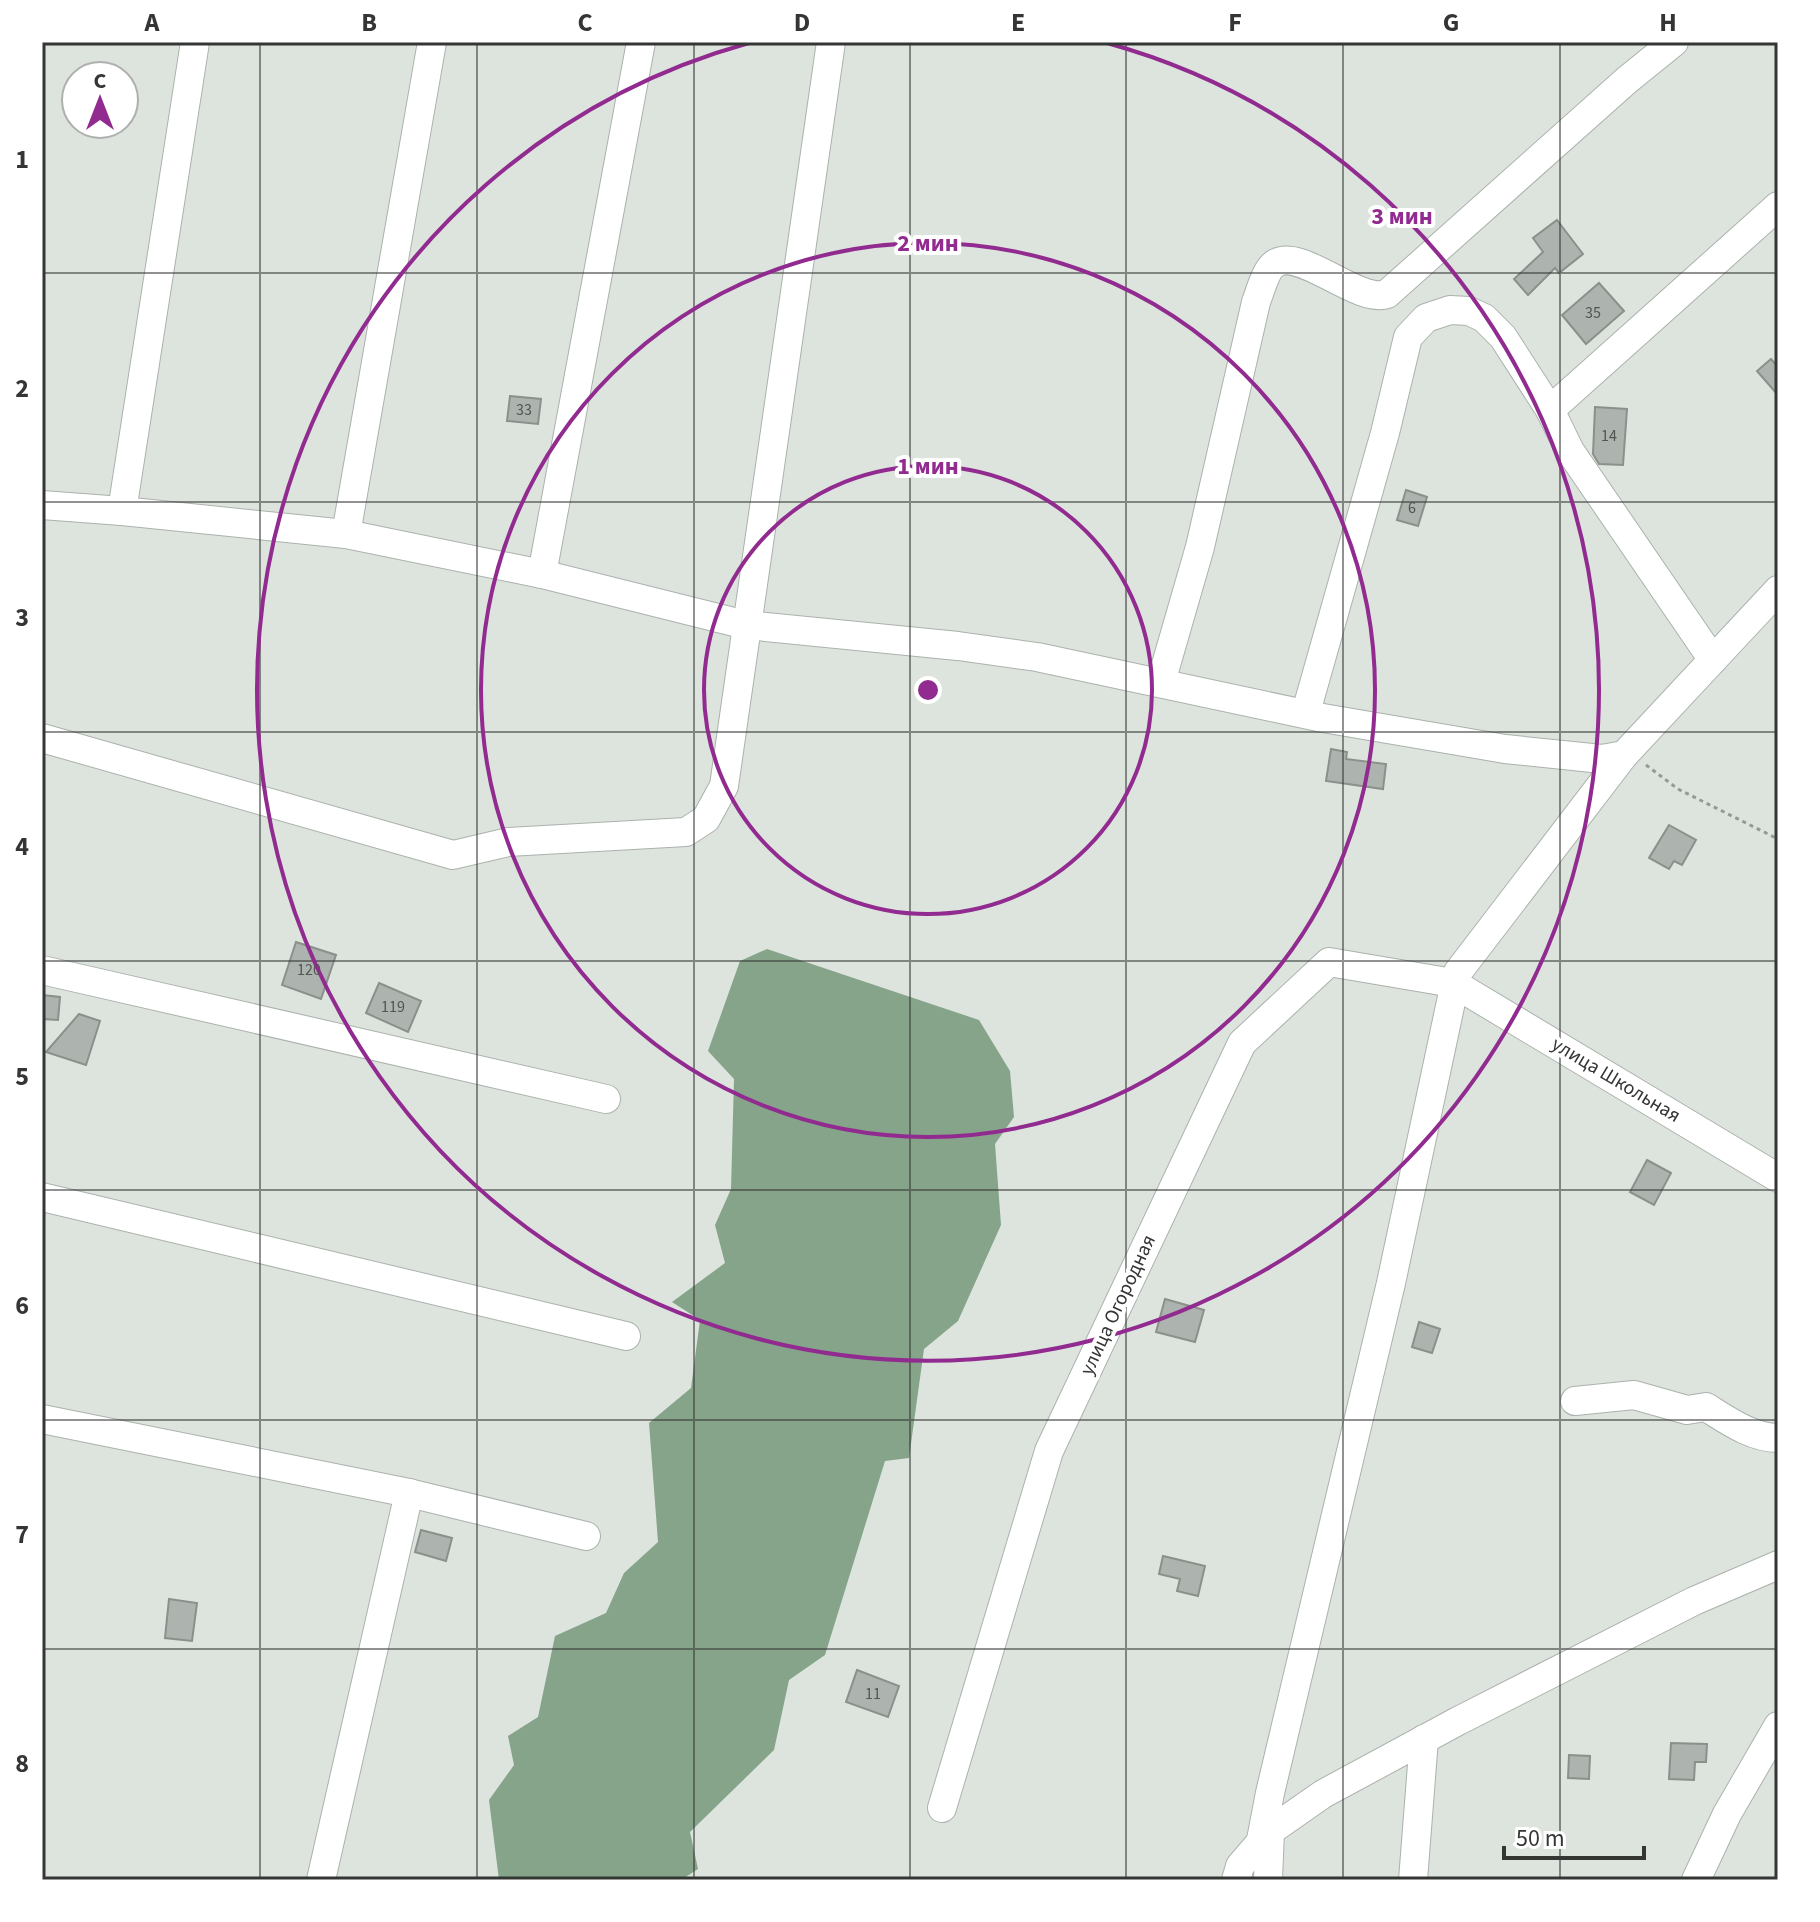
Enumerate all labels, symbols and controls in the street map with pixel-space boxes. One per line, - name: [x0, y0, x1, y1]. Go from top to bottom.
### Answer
- text: A: [144, 4, 161, 41]
- text: B: [361, 4, 377, 41]
- text: C: [577, 4, 593, 41]
- text: D: [794, 4, 810, 41]
- text: E: [1011, 4, 1025, 41]
- text: F: [1228, 4, 1242, 41]
- text: G: [1443, 4, 1459, 41]
- text: H: [1659, 4, 1677, 41]
- north arrow: [60, 60, 140, 140]
- text: С: [94, 65, 107, 97]
- text: 1: [15, 141, 29, 178]
- text: 3 мин: [1371, 199, 1433, 234]
- text: 2 мин: [897, 226, 959, 261]
- house number: 35: [1585, 302, 1601, 324]
- text: 2: [15, 370, 29, 407]
- house number: 33: [516, 399, 532, 421]
- house number: 14: [1601, 425, 1617, 447]
- text: 1 мин: [897, 449, 959, 484]
- house number: 6: [1408, 497, 1416, 519]
- text: 3: [15, 599, 29, 636]
- centre of rings: [914, 676, 942, 704]
- text: 4: [15, 828, 29, 865]
- house number: 120: [297, 959, 321, 981]
- house number: 119: [381, 996, 405, 1018]
- street label: улица Школьная: [1546, 1030, 1686, 1130]
- text: 5: [15, 1058, 29, 1095]
- street label: улица Огородная: [1073, 1230, 1163, 1380]
- text: 6: [15, 1287, 29, 1324]
- text: 7: [15, 1516, 29, 1553]
- house number: 11: [865, 1683, 881, 1705]
- text: 8: [15, 1745, 29, 1782]
- scale bar: [1504, 1810, 1644, 1860]
- text: 50 m: [1516, 1821, 1565, 1856]

